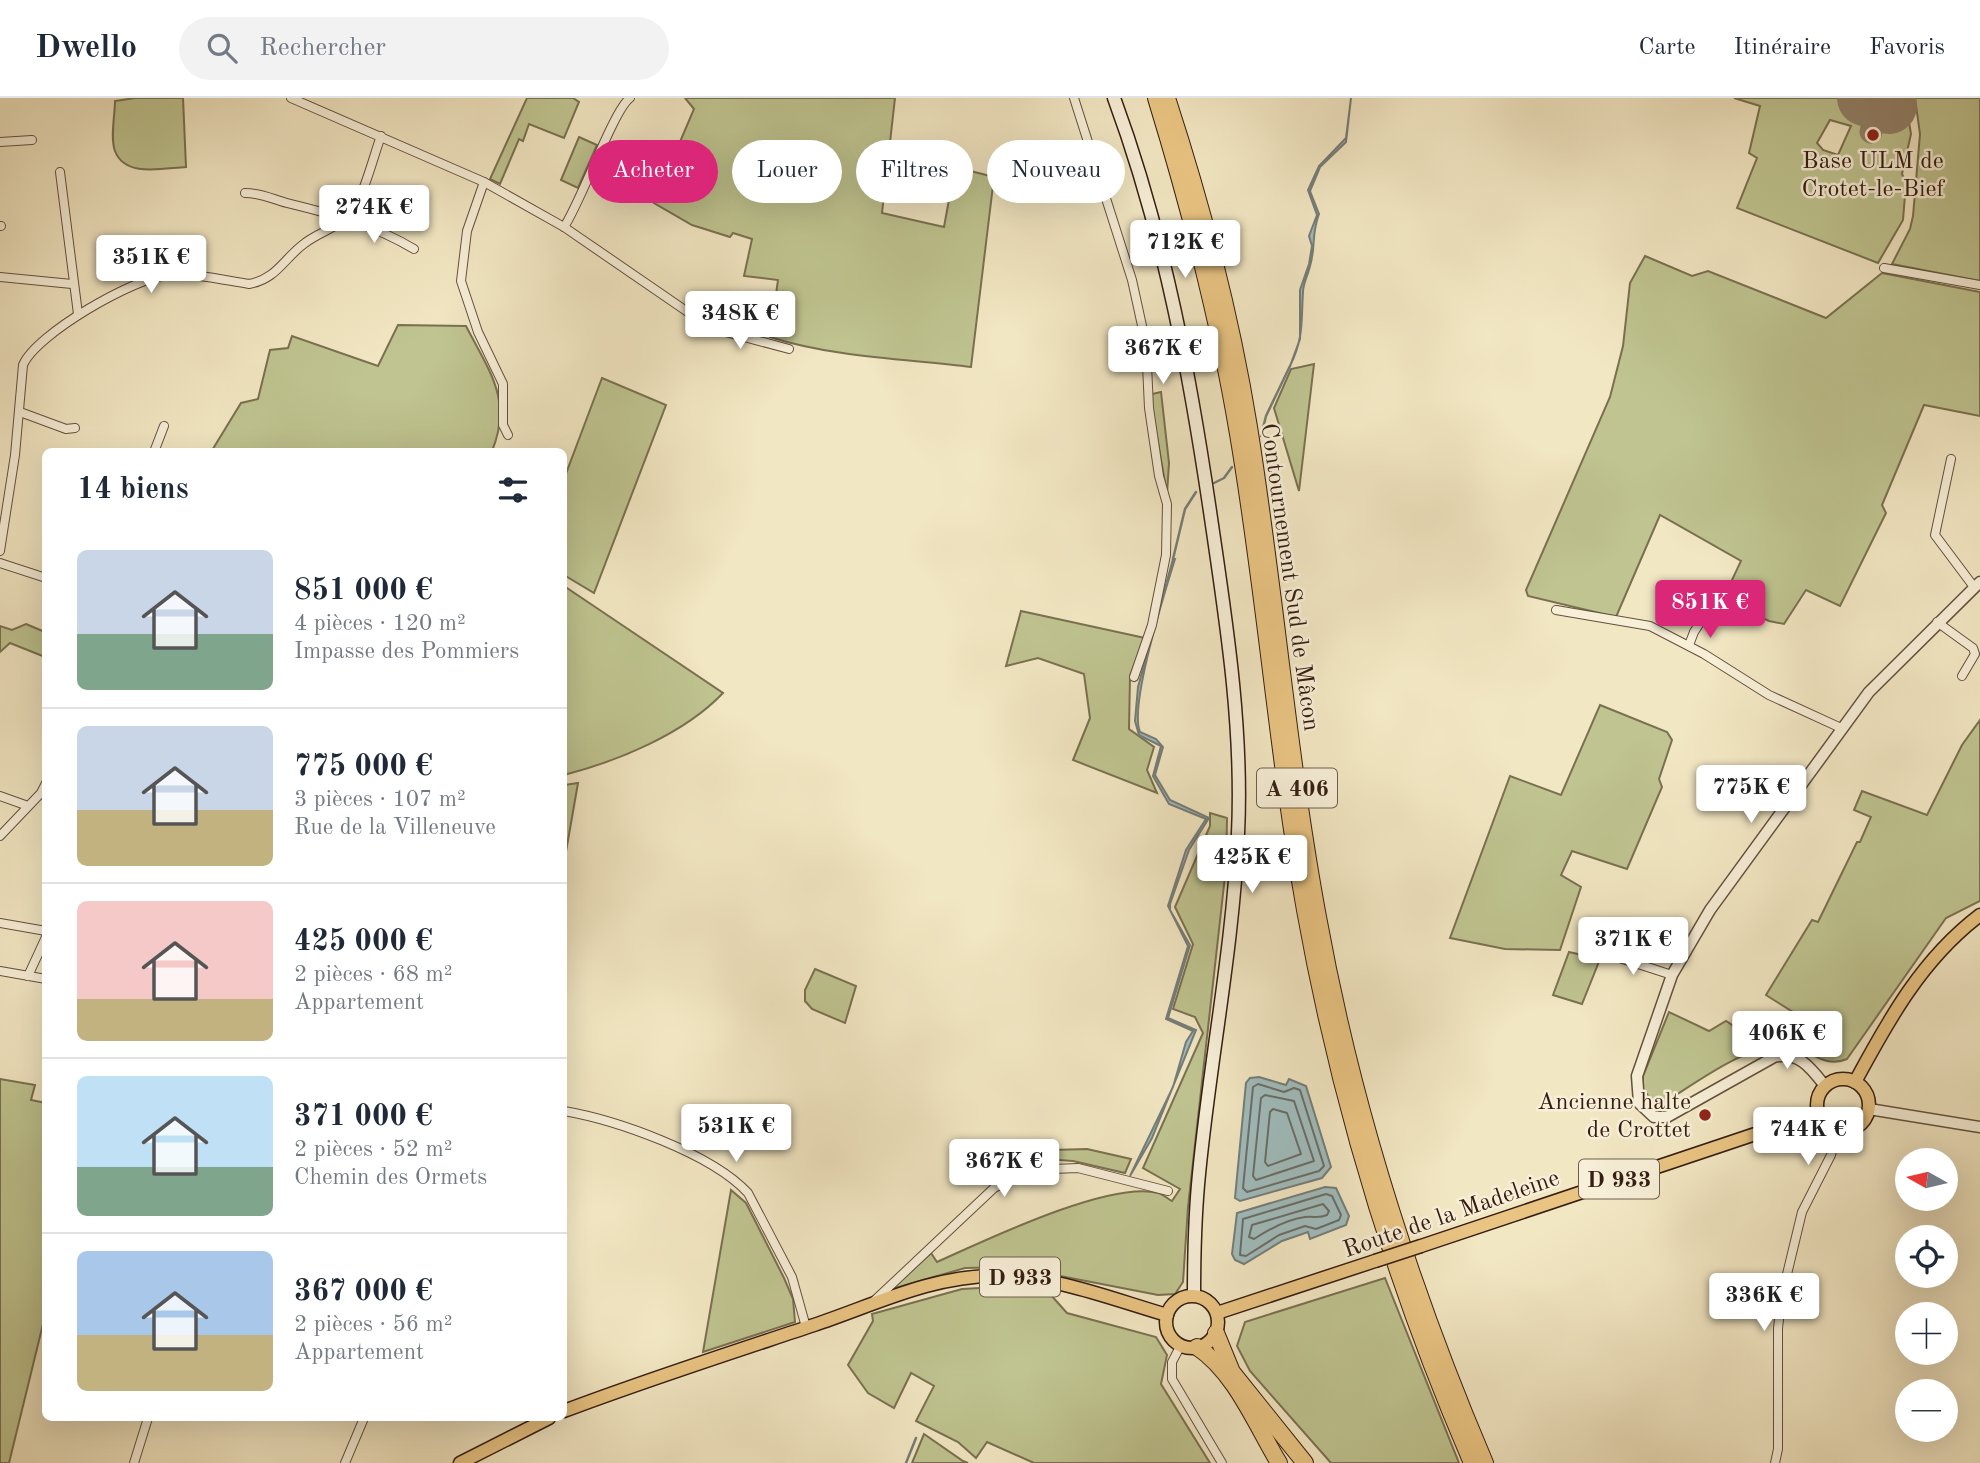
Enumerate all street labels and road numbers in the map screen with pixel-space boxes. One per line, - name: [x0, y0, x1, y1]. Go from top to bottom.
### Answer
- street label: Contournement Sud de Mâcon: [1256, 422, 1323, 733]
- road number: A 406: [1257, 768, 1337, 808]
- road number: D 933: [1579, 1160, 1659, 1198]
- street label: Route de la Madeleine: [1340, 1167, 1563, 1263]
- road number: D 933: [980, 1258, 1060, 1296]

